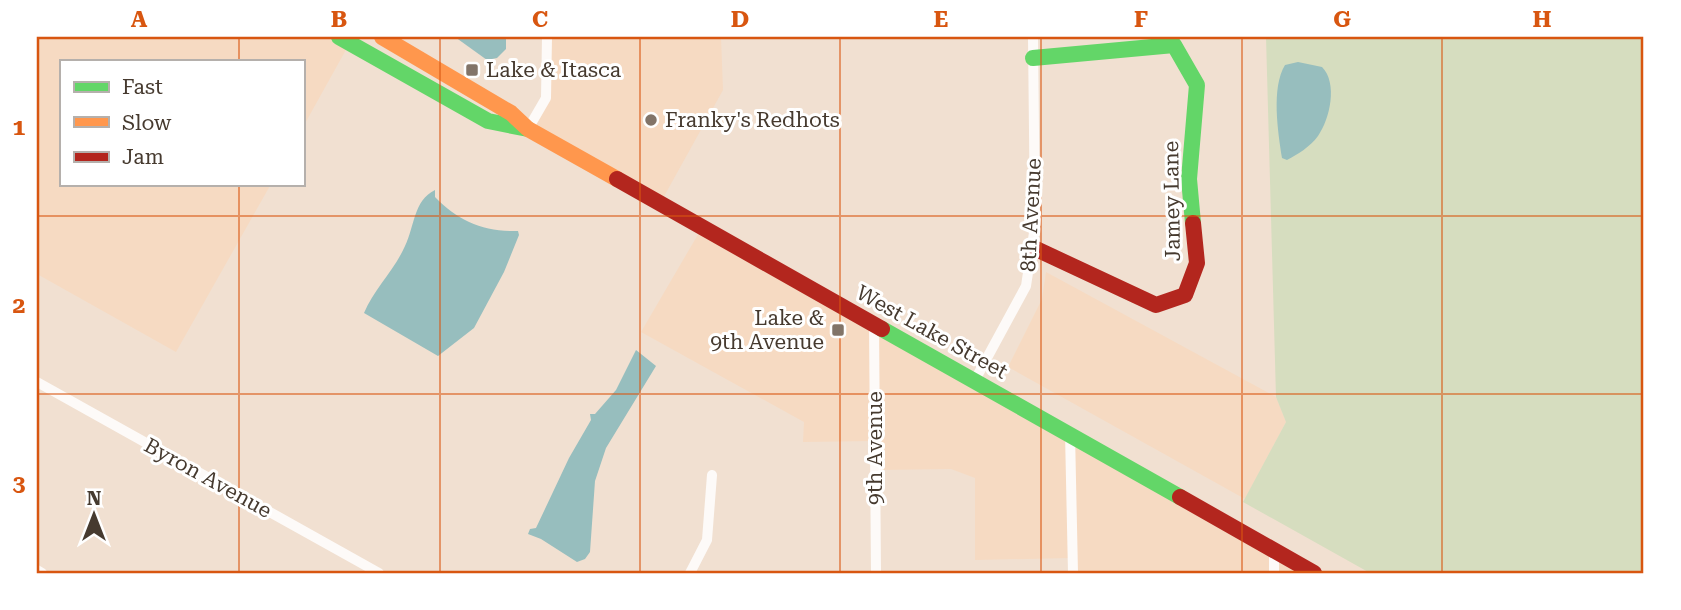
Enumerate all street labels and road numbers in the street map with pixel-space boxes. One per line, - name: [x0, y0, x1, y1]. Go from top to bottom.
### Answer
- street label: Jamey Lane: [1159, 141, 1185, 261]
- street label: 8th Avenue: [1016, 158, 1046, 272]
- street label: West Lake Street: [852, 280, 1012, 384]
- street label: 9th Avenue: [863, 391, 887, 505]
- street label: Byron Avenue: [140, 433, 276, 523]

